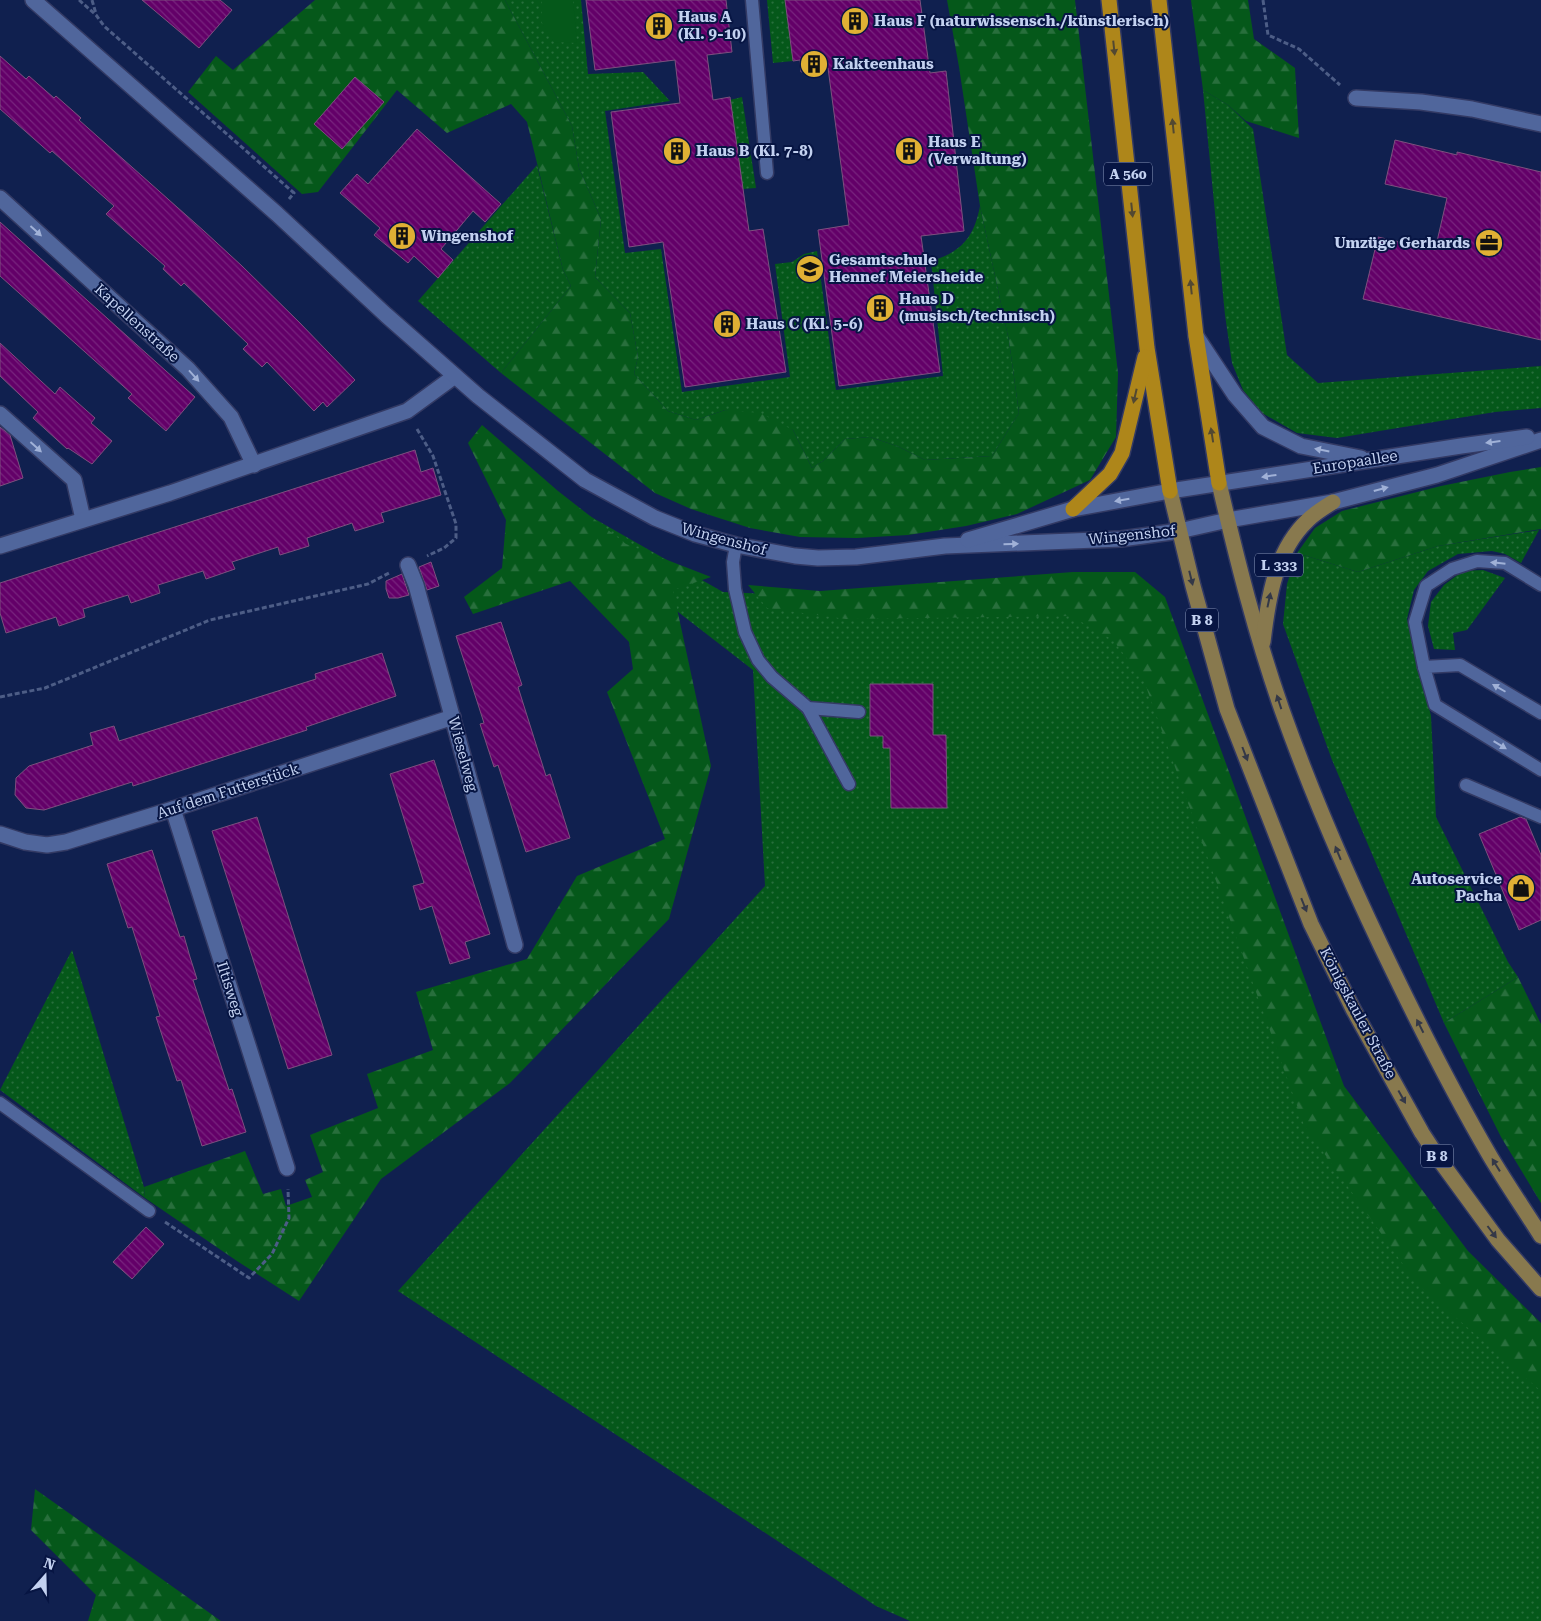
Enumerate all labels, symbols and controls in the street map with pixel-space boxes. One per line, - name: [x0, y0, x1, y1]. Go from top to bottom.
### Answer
- building icon: Haus F (naturwissensch./künstlerisch): [840, 6, 870, 36]
- place label: Haus A (Kl. 9-10): [678, 8, 746, 43]
- building icon: Haus A (Kl. 9-10): [644, 11, 674, 41]
- place label: Haus F (naturwissensch./künstlerisch): [874, 12, 1169, 30]
- one-way arrow: [1110, 41, 1118, 57]
- building icon: Kakteenhaus: [799, 49, 829, 79]
- place label: Kakteenhaus: [833, 55, 934, 73]
- one-way arrow: [1169, 117, 1177, 133]
- place label: Haus E (Verwaltung): [928, 133, 1027, 168]
- building icon: Haus B (Kl. 7-8): [662, 136, 692, 166]
- building icon: Haus E (Verwaltung): [894, 136, 924, 166]
- place label: Haus B (Kl. 7-8): [696, 142, 813, 160]
- road number: A 560: [1104, 162, 1152, 185]
- one-way arrow: [1128, 202, 1136, 218]
- building icon: Wingenshof: [387, 221, 417, 251]
- one-way arrow: [30, 225, 42, 236]
- place label: Wingenshof: [421, 227, 514, 245]
- office icon: Umzüge Gerhards: [1474, 228, 1504, 258]
- place label: Umzüge Gerhards: [1334, 234, 1470, 252]
- place label: Gesamtschule Hennef Meiersheide: [829, 251, 983, 286]
- school or university icon: Gesamtschule Hennef Meiersheide: [795, 254, 825, 284]
- one-way arrow: [1187, 279, 1195, 295]
- street label: Kapellenstraße: [91, 280, 183, 366]
- place label: Haus D (musisch/technisch): [899, 290, 1055, 325]
- building icon: Haus D (musisch/technisch): [865, 293, 895, 323]
- building icon: Haus C (Kl. 5-6): [712, 309, 742, 339]
- place label: Haus C (Kl. 5-6): [746, 315, 863, 333]
- one-way arrow: [188, 370, 200, 382]
- one-way arrow: [1131, 388, 1139, 403]
- one-way arrow: [1207, 427, 1215, 443]
- one-way arrow: [1484, 438, 1500, 446]
- one-way arrow: [30, 441, 43, 452]
- street label: Europaallee: [1311, 446, 1399, 478]
- one-way arrow: [1314, 446, 1329, 454]
- one-way arrow: [1261, 472, 1277, 480]
- one-way arrow: [1373, 485, 1388, 493]
- one-way arrow: [1113, 497, 1129, 505]
- street label: Wingenshof: [679, 519, 770, 559]
- street label: Wingenshof: [1088, 521, 1178, 549]
- one-way arrow: [1003, 539, 1019, 547]
- road number: L 333: [1255, 554, 1303, 576]
- one-way arrow: [1490, 559, 1506, 567]
- one-way arrow: [1187, 571, 1195, 586]
- one-way arrow: [1266, 592, 1274, 608]
- road number: B 8: [1186, 608, 1218, 632]
- one-way arrow: [1492, 684, 1506, 692]
- one-way arrow: [1275, 694, 1283, 709]
- street label: Wieselweg: [444, 715, 482, 794]
- one-way arrow: [1494, 741, 1507, 750]
- one-way arrow: [1241, 747, 1249, 761]
- street label: Auf dem Futterstück: [155, 759, 302, 823]
- one-way arrow: [1334, 845, 1342, 860]
- place label: Autoservice Pacha: [1411, 870, 1502, 905]
- shop icon: Autoservice Pacha: [1506, 873, 1536, 903]
- one-way arrow: [1301, 898, 1308, 913]
- street label: Königskauler Straße: [1316, 944, 1400, 1082]
- street label: Iltisweg: [213, 959, 247, 1019]
- one-way arrow: [1416, 1019, 1425, 1034]
- one-way arrow: [1398, 1090, 1406, 1105]
- road number: B 8: [1421, 1144, 1453, 1168]
- one-way arrow: [1492, 1159, 1501, 1172]
- one-way arrow: [1487, 1225, 1498, 1238]
- north arrow: [20, 1551, 70, 1601]
- text: N: [42, 1554, 57, 1573]

